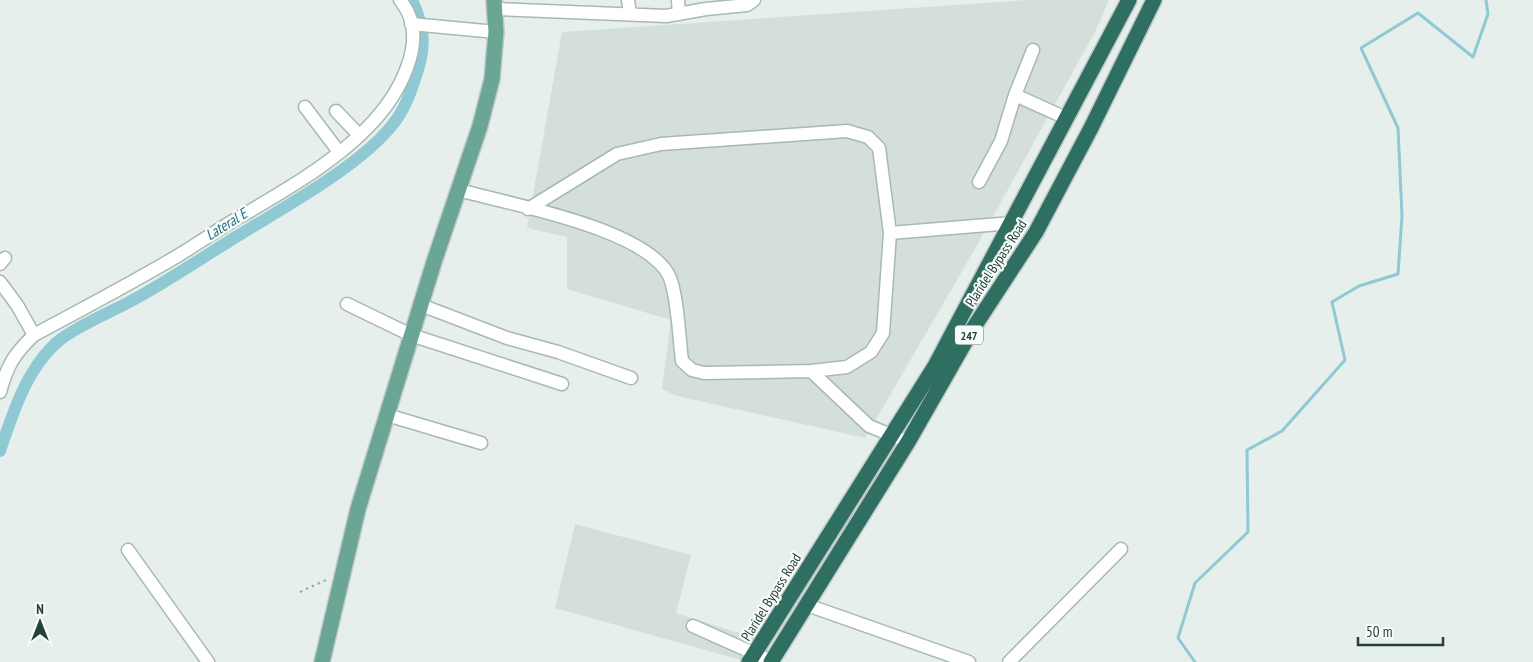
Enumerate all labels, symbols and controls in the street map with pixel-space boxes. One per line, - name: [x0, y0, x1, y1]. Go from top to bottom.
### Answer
- water label: Lateral E: [202, 203, 252, 244]
- street label: Plaridel Bypass Road: [961, 216, 1031, 310]
- road number: 247: [955, 326, 983, 344]
- street label: Plaridel Bypass Road: [737, 550, 805, 644]
- north arrow: [15, 597, 65, 647]
- text: N: [36, 600, 44, 618]
- scale bar: [1358, 614, 1443, 646]
- text: 50 m: [1366, 622, 1392, 641]

